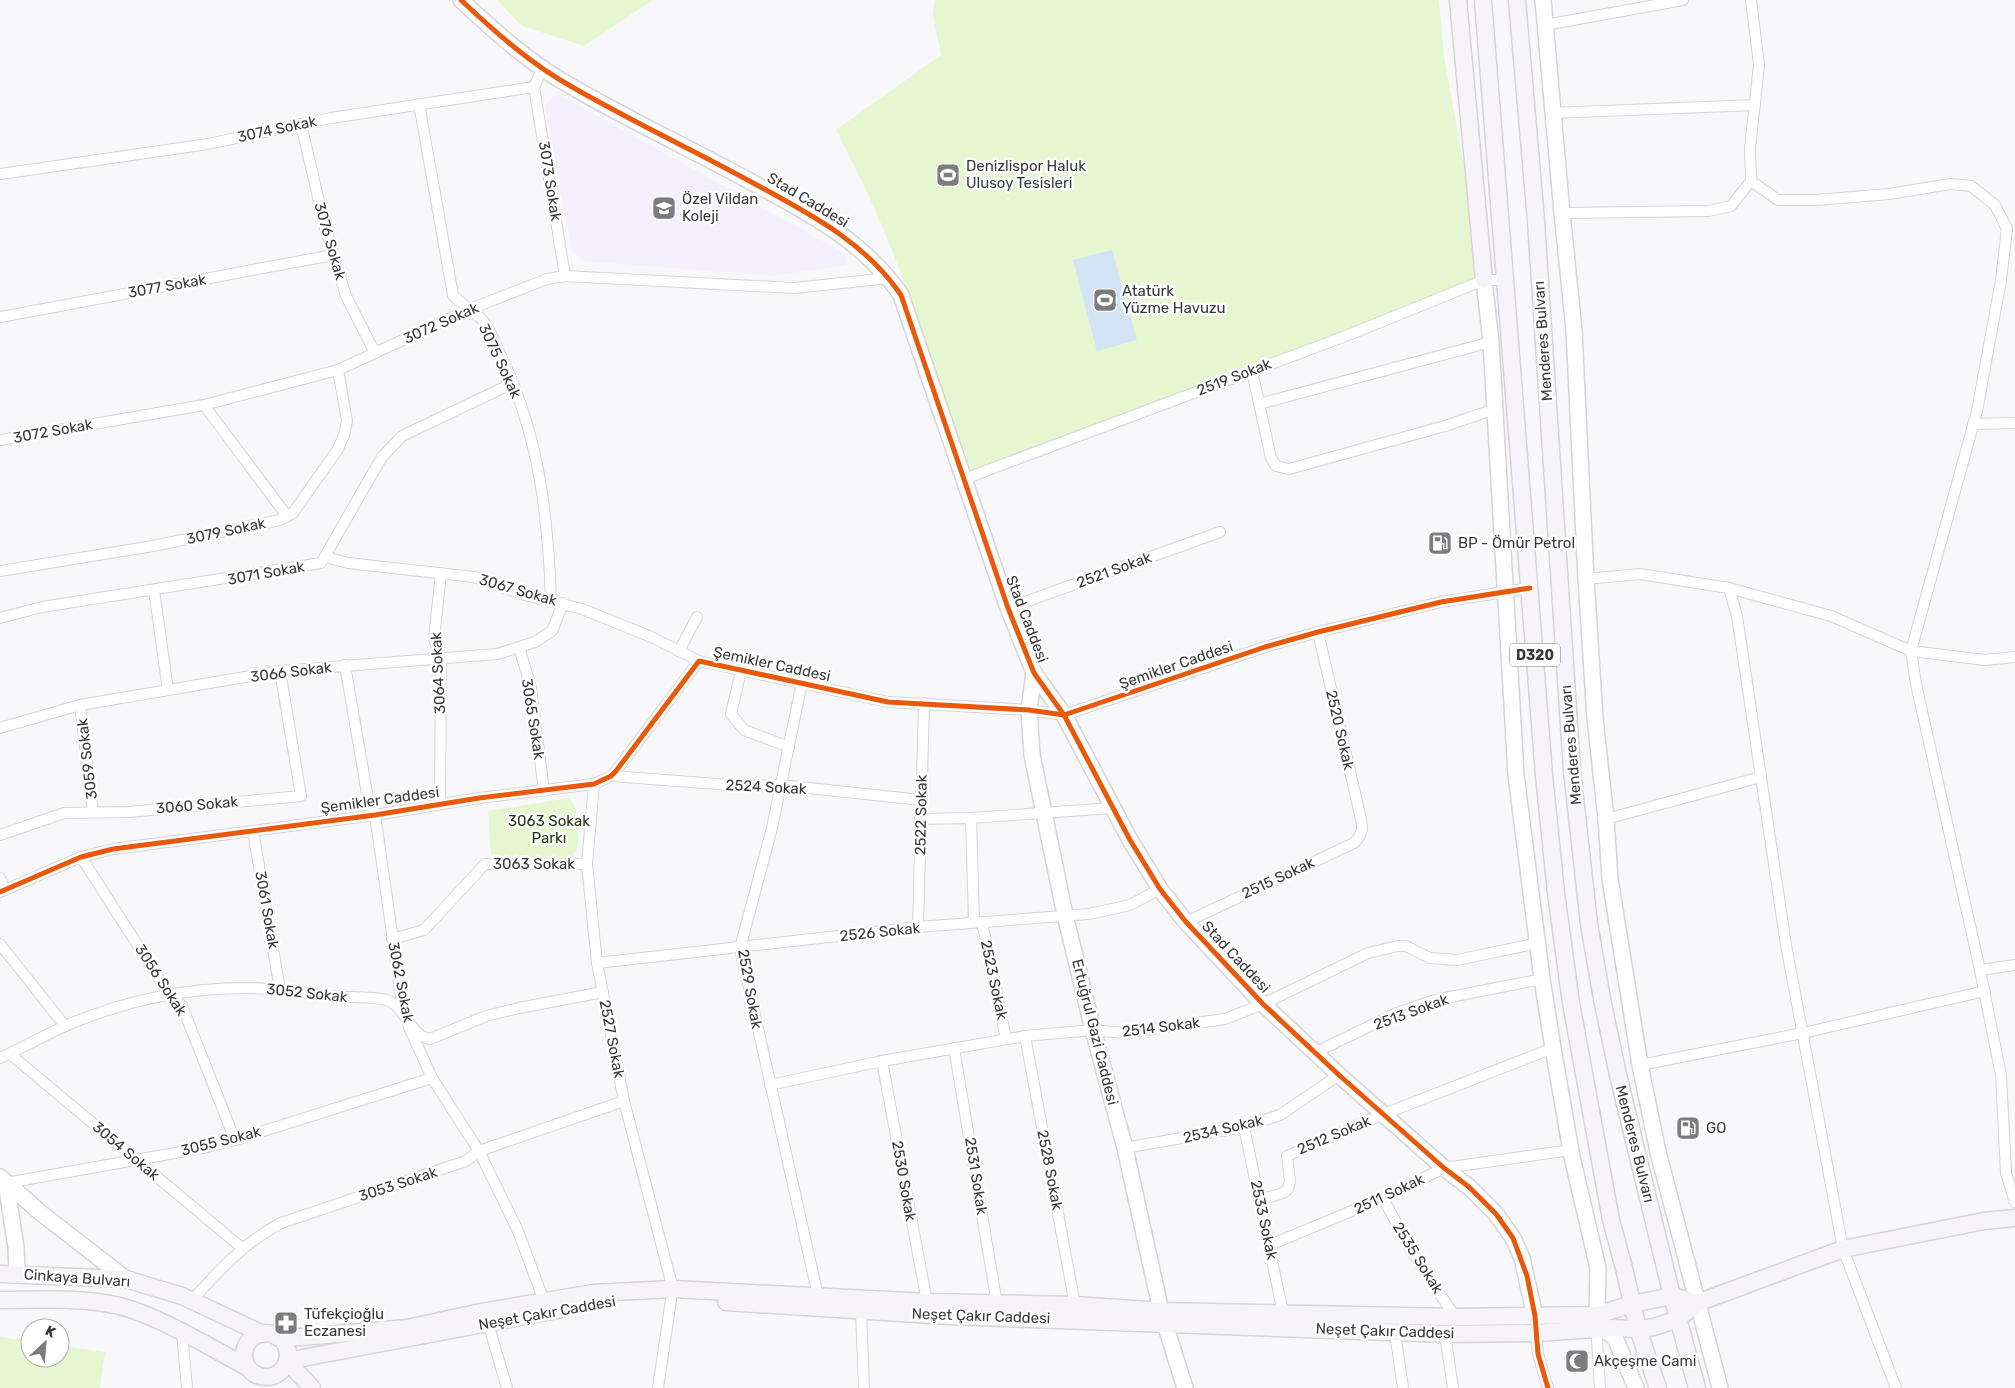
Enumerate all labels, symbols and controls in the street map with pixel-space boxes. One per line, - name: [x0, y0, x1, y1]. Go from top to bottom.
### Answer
- street label: 3074 Sokak: [236, 112, 318, 146]
- street label: 3073 Sokak: [535, 140, 565, 222]
- place label: Denizlispor Haluk Ulusoy Tesisleri: [966, 157, 1086, 192]
- sports icon: Denizlispor Haluk Ulusoy Tesisleri: [935, 162, 961, 188]
- street label: Stad Caddesi: [764, 169, 852, 231]
- place label: Özel Vildan Koleji: [682, 190, 758, 225]
- school or university icon: Özel Vildan Koleji: [651, 195, 677, 221]
- street label: 3076 Sokak: [310, 200, 350, 282]
- street label: 3077 Sokak: [126, 270, 208, 302]
- street label: Menderes Bulvarı: [1530, 280, 1556, 402]
- place label: Atatürk Yüzme Havuzu: [1122, 282, 1226, 317]
- sports icon: Atatürk Yüzme Havuzu: [1092, 287, 1118, 313]
- street label: 3072 Sokak: [401, 298, 482, 348]
- street label: 3075 Sokak: [475, 321, 525, 401]
- street label: 2519 Sokak: [1194, 355, 1274, 399]
- street label: 3072 Sokak: [12, 415, 94, 447]
- street label: 3079 Sokak: [185, 514, 267, 548]
- fuel station icon: BP - Ömür Petrol: [1427, 530, 1453, 556]
- place label: BP - Ömür Petrol: [1458, 534, 1575, 552]
- street label: 2521 Sokak: [1074, 548, 1154, 592]
- street label: 3071 Sokak: [226, 557, 306, 589]
- street label: 3067 Sokak: [477, 570, 559, 610]
- street label: Stad Caddesi: [1002, 573, 1052, 665]
- street label: 3064 Sokak: [427, 631, 449, 714]
- street label: Şemikler Caddesi: [1117, 637, 1235, 693]
- street label: Şemikler Caddesi: [712, 643, 832, 685]
- road number: D320: [1510, 644, 1560, 666]
- street label: 3066 Sokak: [249, 658, 333, 686]
- street label: 3065 Sokak: [518, 677, 548, 761]
- street label: Menderes Bulvarı: [1557, 684, 1585, 806]
- street label: 2520 Sokak: [1322, 688, 1358, 772]
- street label: 3059 Sokak: [73, 717, 101, 801]
- street label: 2522 Sokak: [911, 774, 931, 855]
- street label: 2524 Sokak: [725, 776, 807, 798]
- street label: Şemikler Caddesi: [320, 783, 440, 817]
- street label: 3060 Sokak: [155, 792, 239, 818]
- park label: 3063 Sokak Parkı: [508, 812, 590, 847]
- street label: 2515 Sokak: [1239, 853, 1317, 903]
- street label: 3063 Sokak: [493, 855, 575, 873]
- street label: 3061 Sokak: [251, 870, 283, 951]
- street label: Stad Caddesi: [1198, 917, 1274, 997]
- street label: 2526 Sokak: [839, 919, 921, 945]
- street label: 2523 Sokak: [977, 939, 1011, 1022]
- street label: 3062 Sokak: [384, 940, 418, 1024]
- street label: 3056 Sokak: [131, 941, 191, 1019]
- street label: 2529 Sokak: [734, 948, 766, 1031]
- street label: Ertuğrul Gazi Caddesi: [1068, 957, 1122, 1107]
- street label: 3052 Sokak: [266, 980, 349, 1006]
- street label: 2513 Sokak: [1371, 990, 1451, 1034]
- street label: 2527 Sokak: [596, 998, 628, 1080]
- street label: 2514 Sokak: [1121, 1013, 1201, 1041]
- street label: Menderes Bulvarı: [1612, 1083, 1658, 1205]
- street label: 2534 Sokak: [1181, 1111, 1265, 1147]
- street label: 2512 Sokak: [1295, 1111, 1374, 1159]
- fuel station icon: GO: [1675, 1115, 1701, 1141]
- street label: 3054 Sokak: [89, 1118, 163, 1184]
- place label: GO: [1706, 1119, 1726, 1137]
- street label: 3055 Sokak: [179, 1122, 263, 1160]
- street label: 2528 Sokak: [1033, 1128, 1067, 1212]
- street label: 2531 Sokak: [961, 1136, 991, 1216]
- street label: 2530 Sokak: [888, 1139, 920, 1223]
- street label: 3053 Sokak: [356, 1163, 440, 1205]
- street label: 2511 Sokak: [1351, 1170, 1427, 1218]
- street label: 2533 Sokak: [1247, 1179, 1281, 1262]
- street label: 2535 Sokak: [1389, 1219, 1447, 1297]
- street label: Cinkaya Bulvarı: [23, 1265, 131, 1291]
- street label: Neşet Çakır Caddesi: [477, 1292, 617, 1334]
- place label: Tüfekçioğlu Eczanesi: [304, 1305, 384, 1340]
- street label: Neşet Çakır Caddesi: [911, 1305, 1051, 1327]
- pharmacy icon: Tüfekçioğlu Eczanesi: [273, 1310, 299, 1336]
- north arrow: [20, 1318, 70, 1368]
- street label: Neşet Çakır Caddesi: [1315, 1320, 1455, 1342]
- text: K: [43, 1322, 59, 1342]
- mosque icon: Akçeşme Cami: [1564, 1348, 1590, 1374]
- place label: Akçeşme Cami: [1594, 1352, 1696, 1370]

